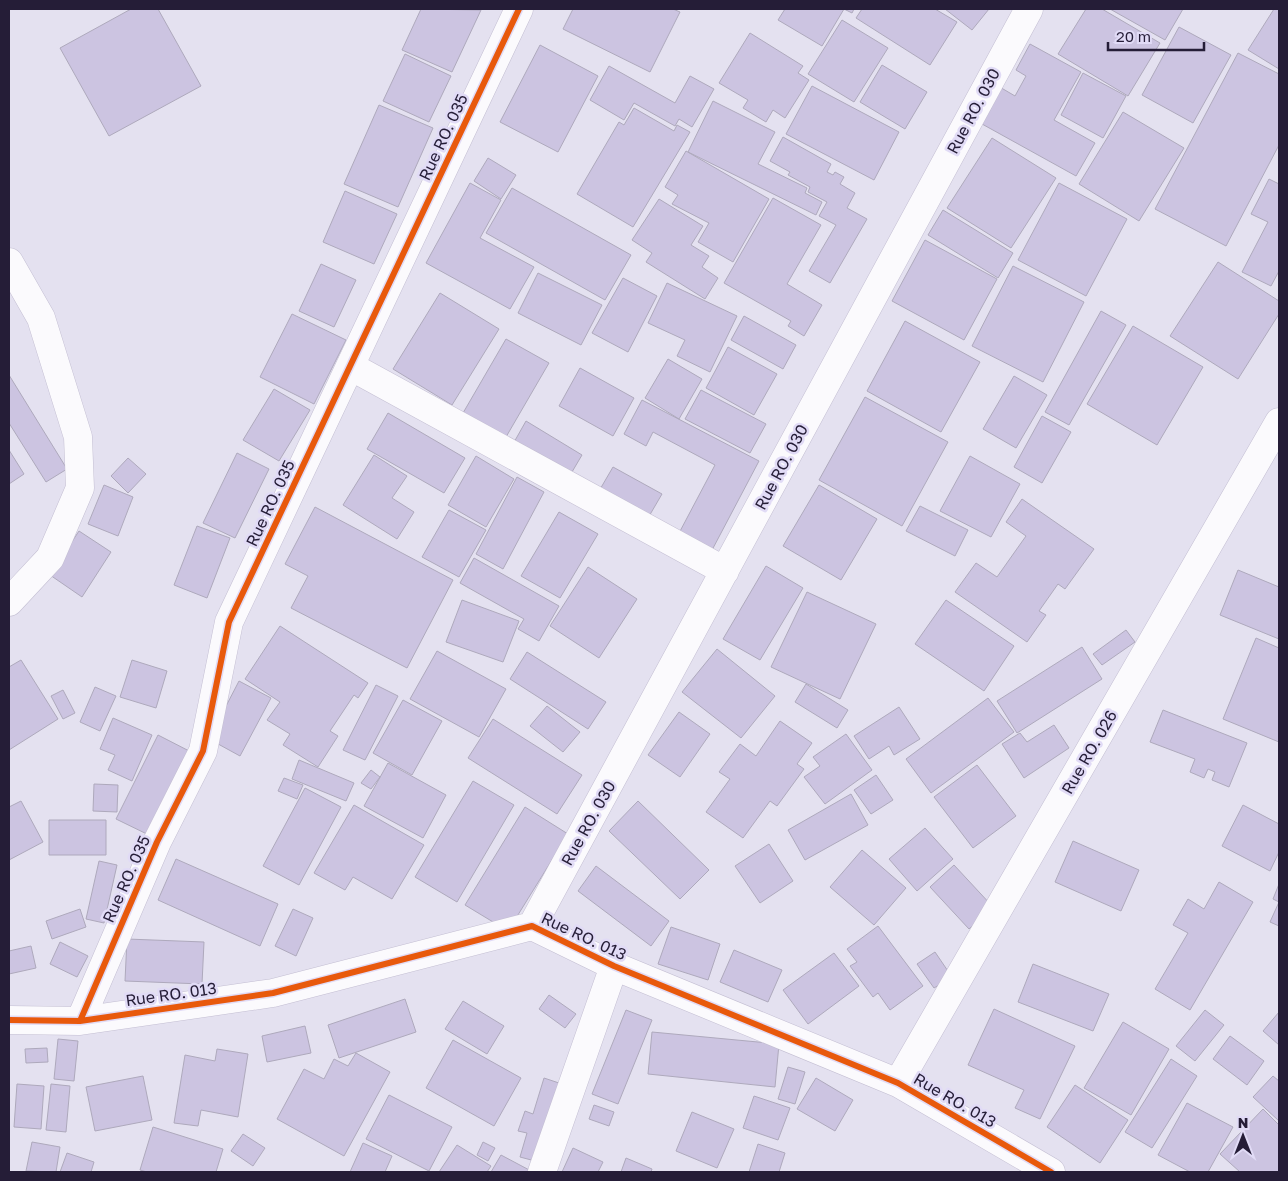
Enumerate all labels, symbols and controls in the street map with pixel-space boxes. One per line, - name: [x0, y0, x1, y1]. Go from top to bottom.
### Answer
- scale bar: [1108, 20, 1204, 52]
- text: 20 m: [1116, 27, 1151, 45]
- street label: Rue RO. 030: [942, 65, 1004, 157]
- street label: Rue RO. 035: [414, 91, 472, 183]
- street label: Rue RO. 030: [750, 421, 812, 513]
- street label: Rue RO. 035: [241, 457, 299, 549]
- street label: Rue RO. 026: [1057, 706, 1121, 798]
- street label: Rue RO. 030: [556, 777, 620, 869]
- street label: Rue RO. 035: [98, 832, 154, 926]
- street label: Rue RO. 013: [538, 908, 630, 964]
- street label: Rue RO. 013: [124, 978, 218, 1010]
- street label: Rue RO. 013: [910, 1068, 1000, 1132]
- north arrow: [1218, 1111, 1268, 1161]
- text: N: [1238, 1114, 1248, 1131]

